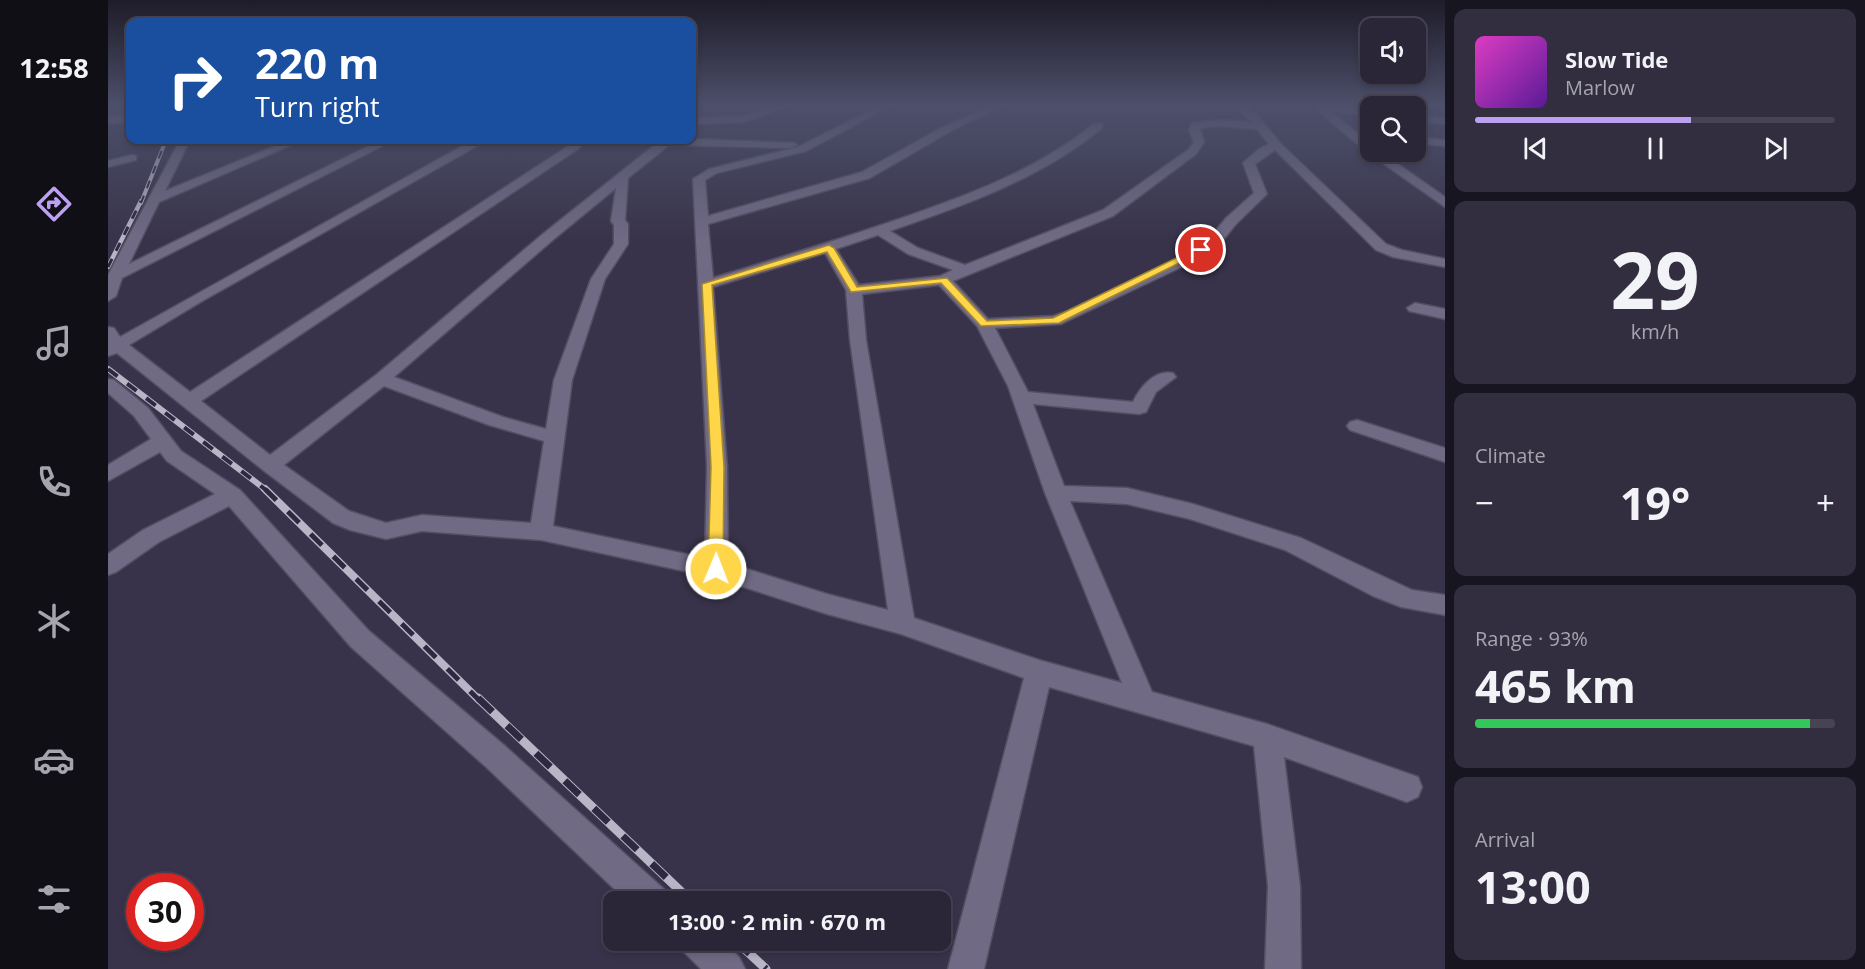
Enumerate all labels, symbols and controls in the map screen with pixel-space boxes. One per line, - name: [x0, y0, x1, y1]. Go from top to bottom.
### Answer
- map controls: [1360, 18, 1426, 162]
- button: sound: [1360, 18, 1426, 84]
- text: 220 m: [255, 34, 379, 91]
- icon: right: [156, 42, 234, 120]
- text: Slow Tide: [1565, 44, 1668, 74]
- text: 12:58: [19, 49, 89, 86]
- text: Marlow: [1565, 74, 1635, 101]
- text: Turn right: [255, 88, 380, 125]
- button: search: [1360, 96, 1426, 162]
- icon: previous: [1519, 132, 1552, 165]
- icon: pause: [1639, 132, 1672, 165]
- icon: next: [1759, 132, 1792, 165]
- icon: directions: [33, 183, 75, 225]
- pin: [1175, 224, 1226, 275]
- text: 29: [1610, 226, 1700, 332]
- icon: arrive: [1184, 233, 1217, 266]
- text: km/h: [1631, 318, 1679, 345]
- icon: music: [33, 322, 75, 364]
- text: Climate: [1475, 442, 1546, 469]
- icon: phone: [33, 461, 75, 503]
- text: 19°: [1620, 472, 1690, 533]
- text: −: [1475, 480, 1494, 525]
- text: +: [1816, 480, 1835, 525]
- position arrow: [684, 537, 748, 601]
- icon: climate: [33, 600, 75, 642]
- text: Range · 93%: [1475, 625, 1588, 652]
- text: 465 km: [1475, 655, 1636, 716]
- icon: car: [33, 739, 75, 781]
- text: Arrival: [1475, 826, 1535, 853]
- text: 13:00: [1475, 856, 1591, 917]
- speed limit sign: 30: [126, 873, 204, 951]
- icon: filters: [33, 878, 75, 920]
- text: 13:00 · 2 min · 670 m: [668, 906, 886, 936]

